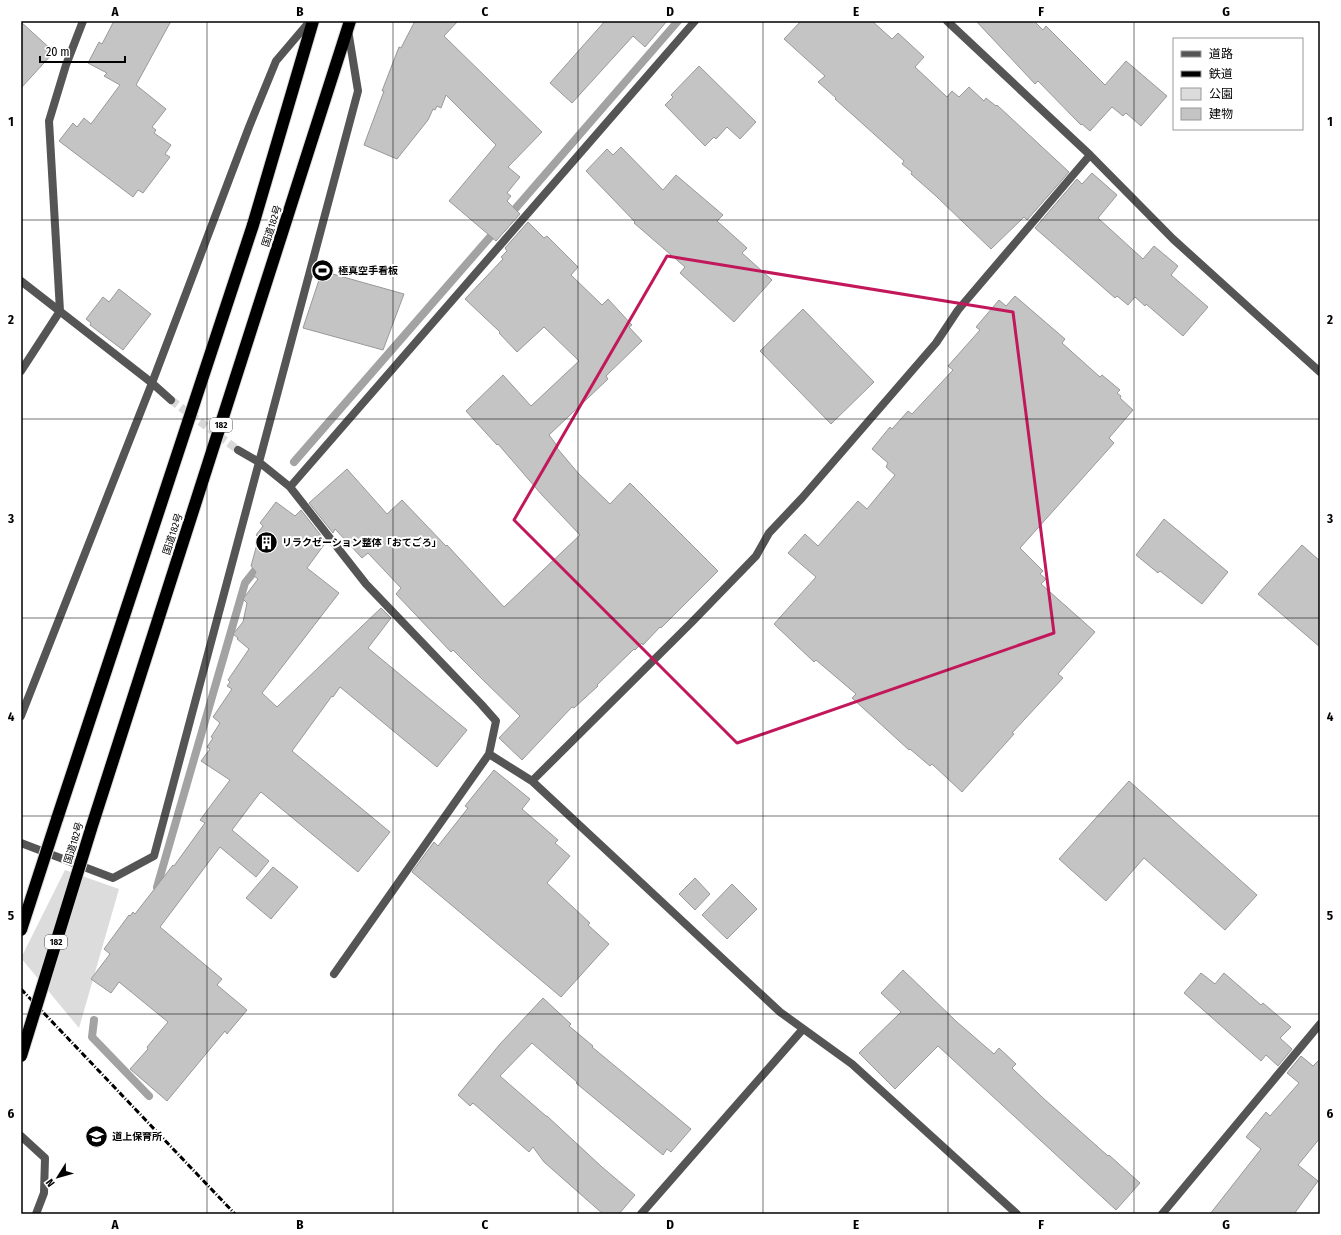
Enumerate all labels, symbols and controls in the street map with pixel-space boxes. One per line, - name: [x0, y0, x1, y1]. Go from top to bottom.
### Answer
- text: A: [110, 4, 119, 19]
- text: B: [296, 4, 304, 19]
- text: C: [482, 4, 489, 19]
- text: D: [666, 4, 674, 19]
- text: E: [853, 4, 859, 19]
- text: F: [1038, 4, 1044, 19]
- text: G: [1222, 4, 1230, 19]
- scale bar: [40, 38, 125, 64]
- legend: [1173, 38, 1303, 130]
- text: 20 m: [46, 45, 70, 59]
- text: 道路: [1209, 47, 1233, 61]
- text: 鉄道: [1209, 67, 1233, 81]
- text: 公園: [1209, 87, 1233, 101]
- text: 建物: [1209, 107, 1233, 121]
- text: 1: [8, 114, 14, 129]
- text: 1: [1327, 114, 1333, 129]
- street label: 国道182号: [260, 204, 284, 248]
- sports icon: 極真空手看板: [309, 258, 335, 284]
- place label: 極真空手看板: [338, 265, 398, 277]
- text: 2: [7, 312, 14, 327]
- text: 2: [1326, 312, 1333, 327]
- road number: 182: [210, 418, 232, 432]
- text: 3: [7, 511, 14, 526]
- text: 3: [1326, 511, 1333, 526]
- street label: 国道182号: [161, 512, 185, 556]
- building icon: リラクゼーション整体「おてごろ」: [253, 530, 279, 556]
- place label: リラクゼーション整体「おてごろ」: [282, 537, 442, 549]
- text: 4: [8, 709, 15, 724]
- text: 4: [1327, 709, 1334, 724]
- street label: 国道182号: [62, 821, 86, 865]
- text: 5: [8, 908, 14, 923]
- text: 5: [1327, 908, 1333, 923]
- road number: 182: [45, 935, 67, 949]
- text: 6: [8, 1106, 15, 1121]
- text: 6: [1327, 1106, 1334, 1121]
- school or university icon: 道上保育所: [84, 1124, 110, 1150]
- place label: 道上保育所: [112, 1131, 162, 1143]
- north arrow: [38, 1157, 78, 1197]
- text: N: [43, 1176, 58, 1189]
- text: A: [110, 1217, 119, 1232]
- text: B: [296, 1217, 304, 1232]
- text: C: [482, 1217, 489, 1232]
- text: D: [666, 1217, 674, 1232]
- text: E: [853, 1217, 859, 1232]
- text: F: [1038, 1217, 1044, 1232]
- text: G: [1222, 1217, 1230, 1232]

